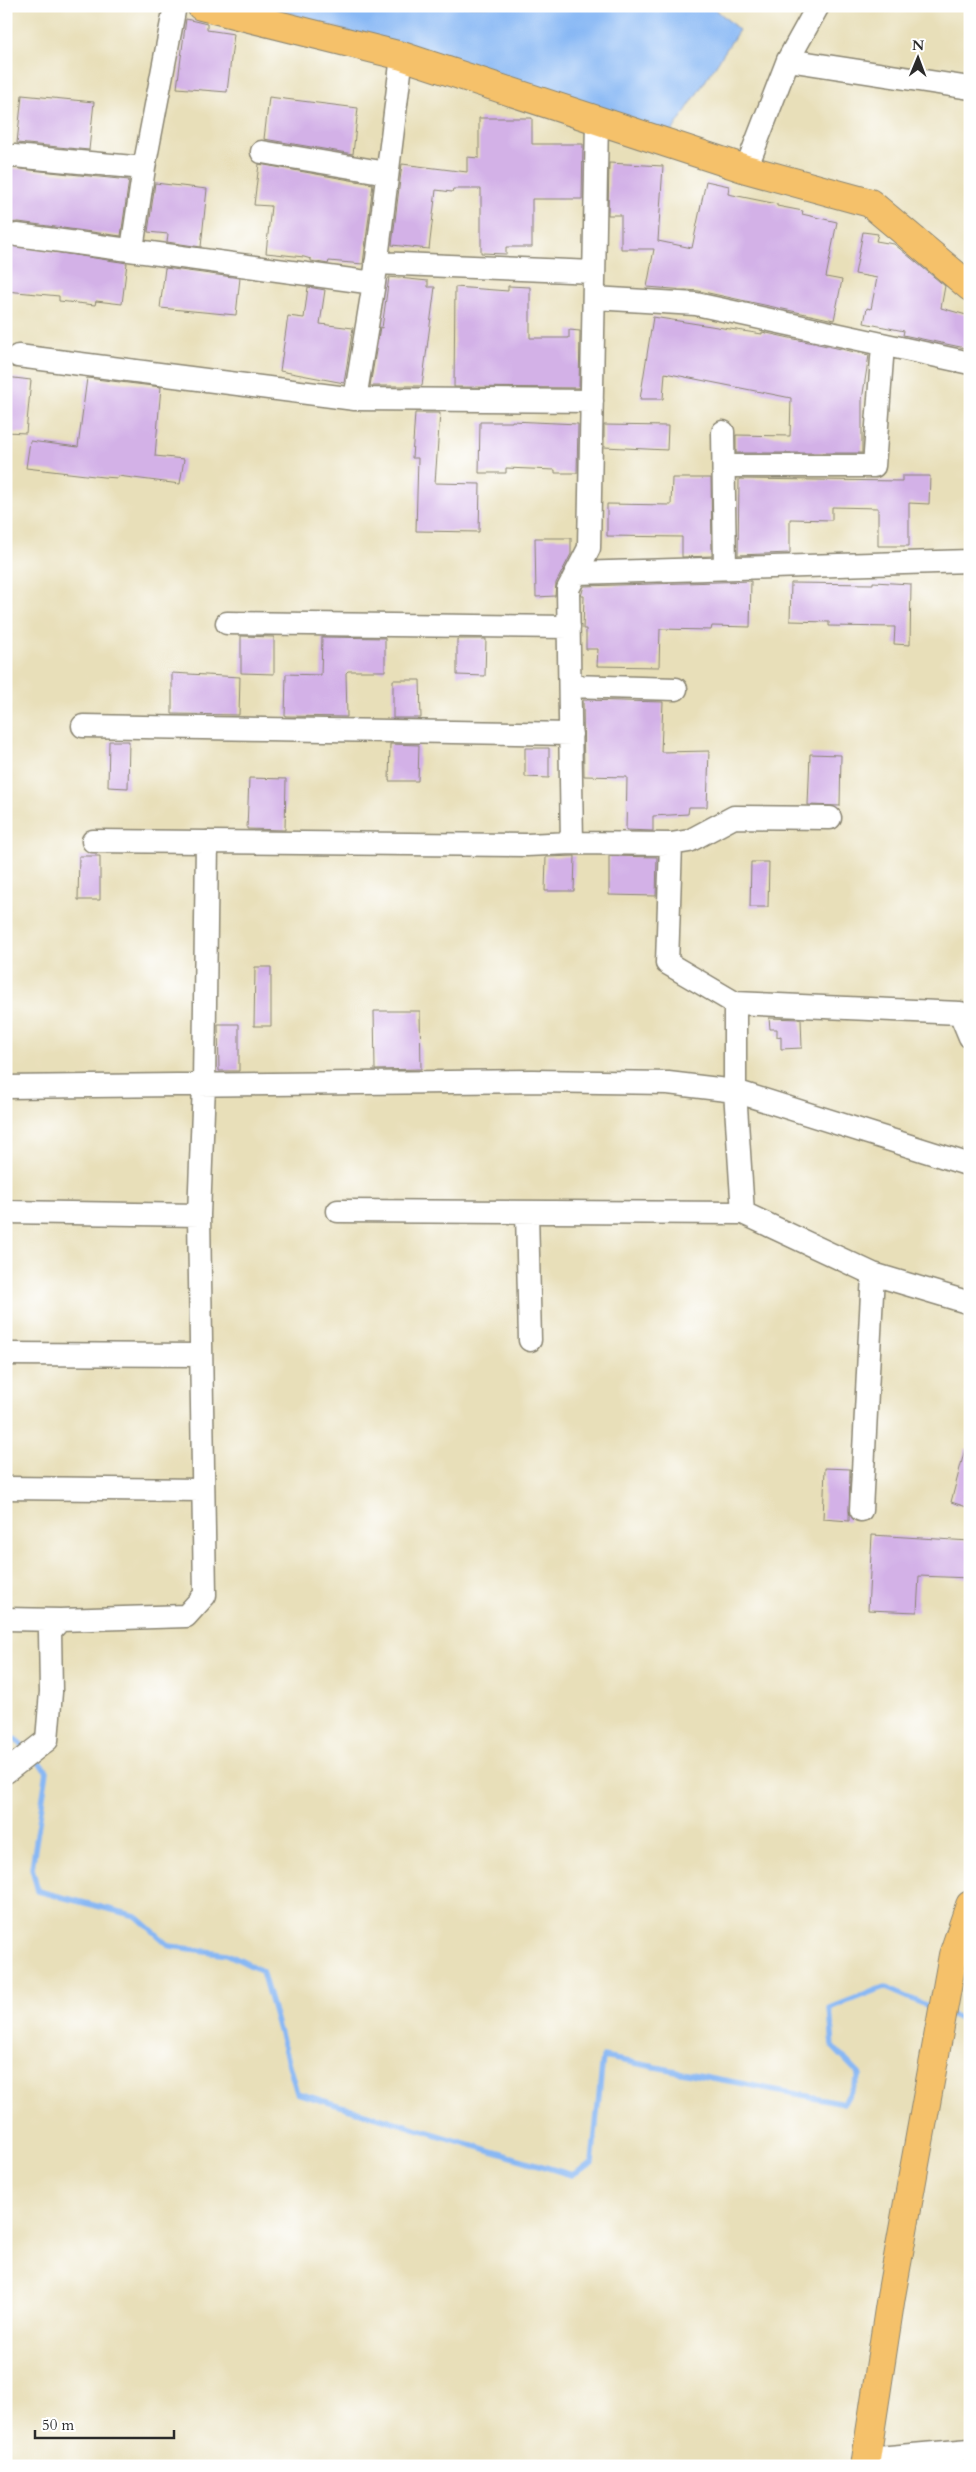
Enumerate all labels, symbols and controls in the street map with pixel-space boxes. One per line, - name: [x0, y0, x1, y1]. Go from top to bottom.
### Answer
- north arrow: [894, 32, 944, 82]
- text: N: [912, 36, 924, 55]
- scale bar: [35, 2407, 174, 2439]
- text: 50 m: [42, 2415, 74, 2435]

